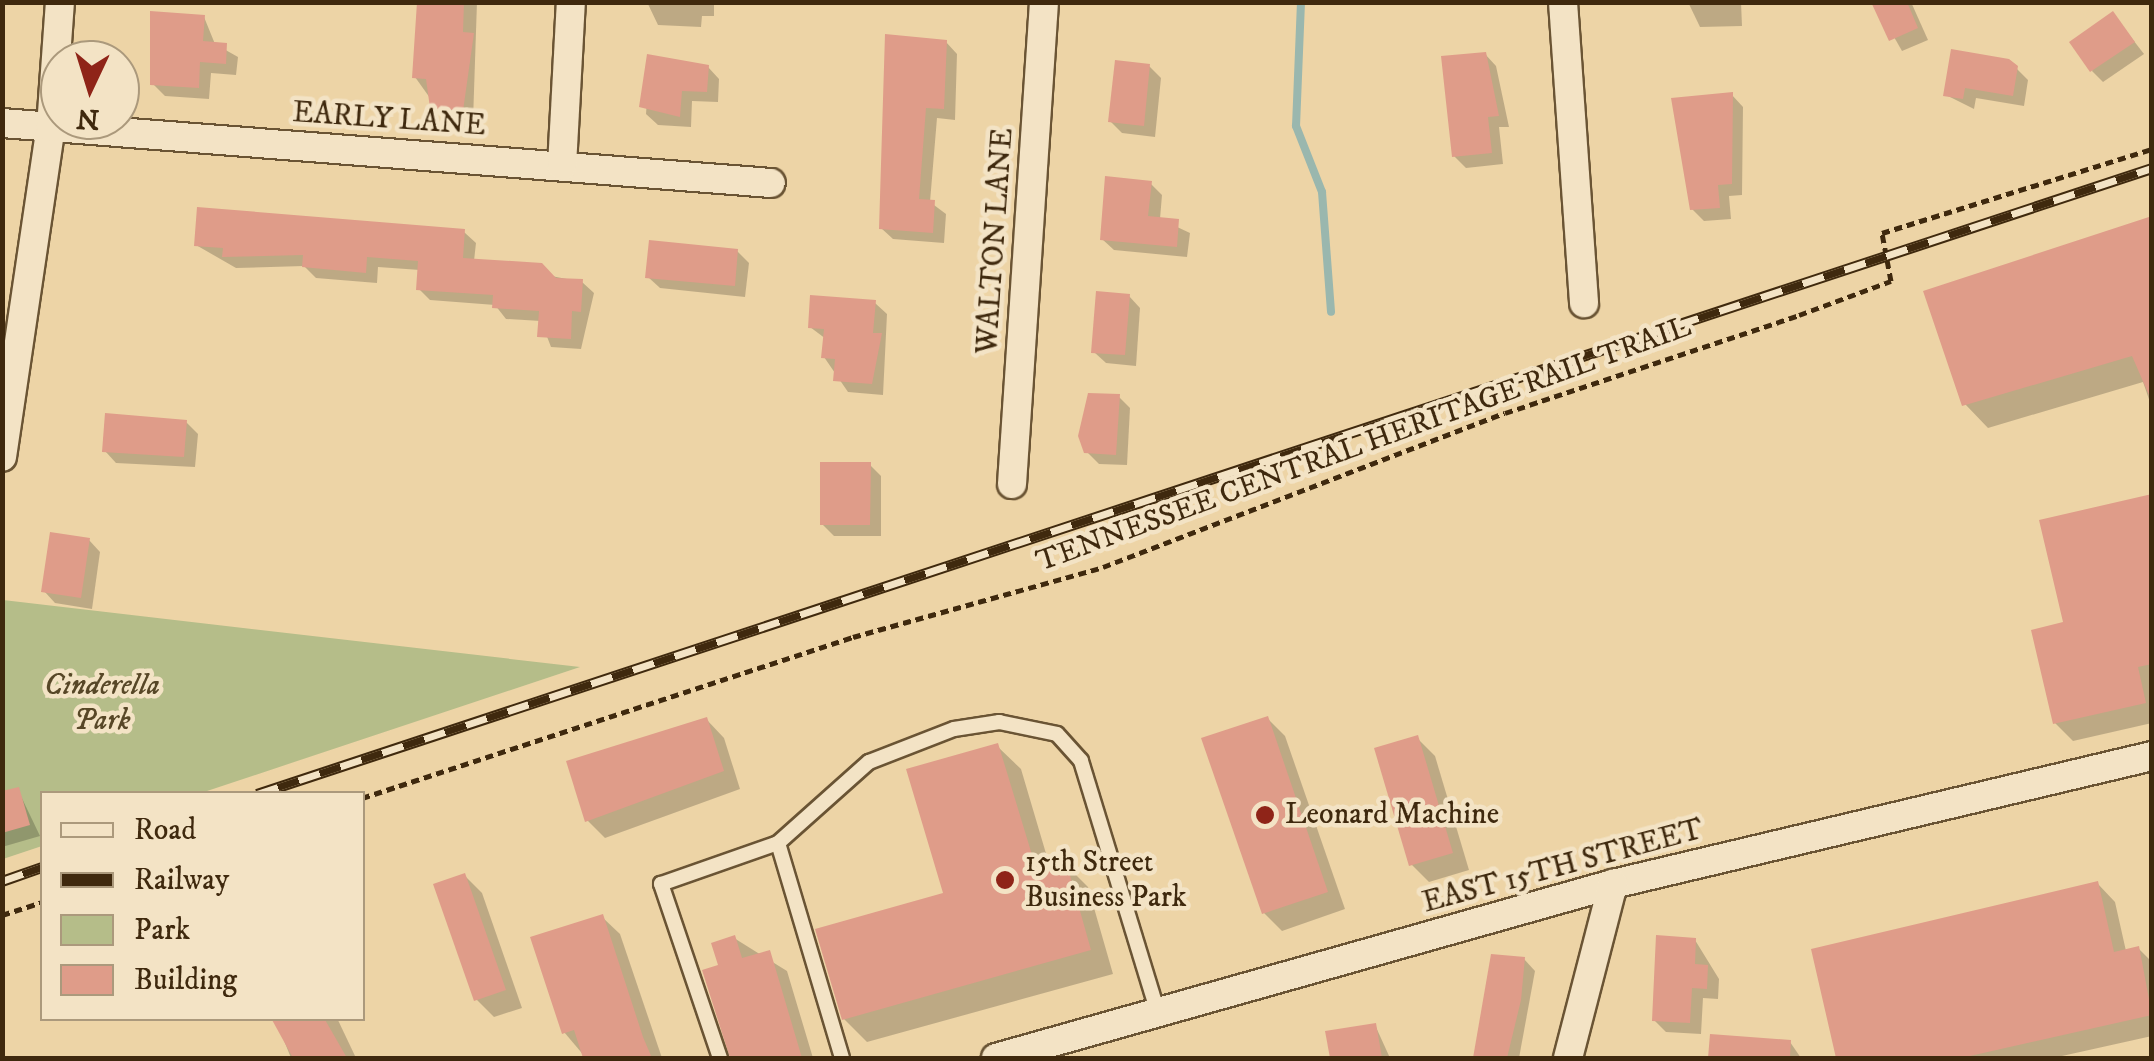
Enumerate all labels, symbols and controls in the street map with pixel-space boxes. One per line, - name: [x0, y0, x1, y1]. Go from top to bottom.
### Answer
- north arrow: [40, 40, 140, 140]
- street label: EARLY LANE: [291, 95, 487, 145]
- text: N: [75, 100, 101, 137]
- street label: WALTON LANE: [970, 127, 1022, 355]
- street label: TENNESSEE CENTRAL HERITAGE RAIL TRAIL: [1032, 309, 1696, 581]
- park label: Cinderella Park: [44, 668, 160, 738]
- legend: [40, 791, 365, 1021]
- place label: Leonard Machine: [1285, 797, 1499, 833]
- marker: Leonard Machine: [1254, 804, 1276, 826]
- text: Road: [134, 812, 196, 849]
- street label: EAST 15TH STREET: [1419, 812, 1707, 922]
- place label: 15th Street Business Park: [1025, 845, 1187, 916]
- text: Railway: [134, 862, 229, 899]
- marker: 15th Street Business Park: [994, 869, 1016, 891]
- text: Park: [134, 912, 190, 949]
- text: Building: [134, 962, 237, 999]

